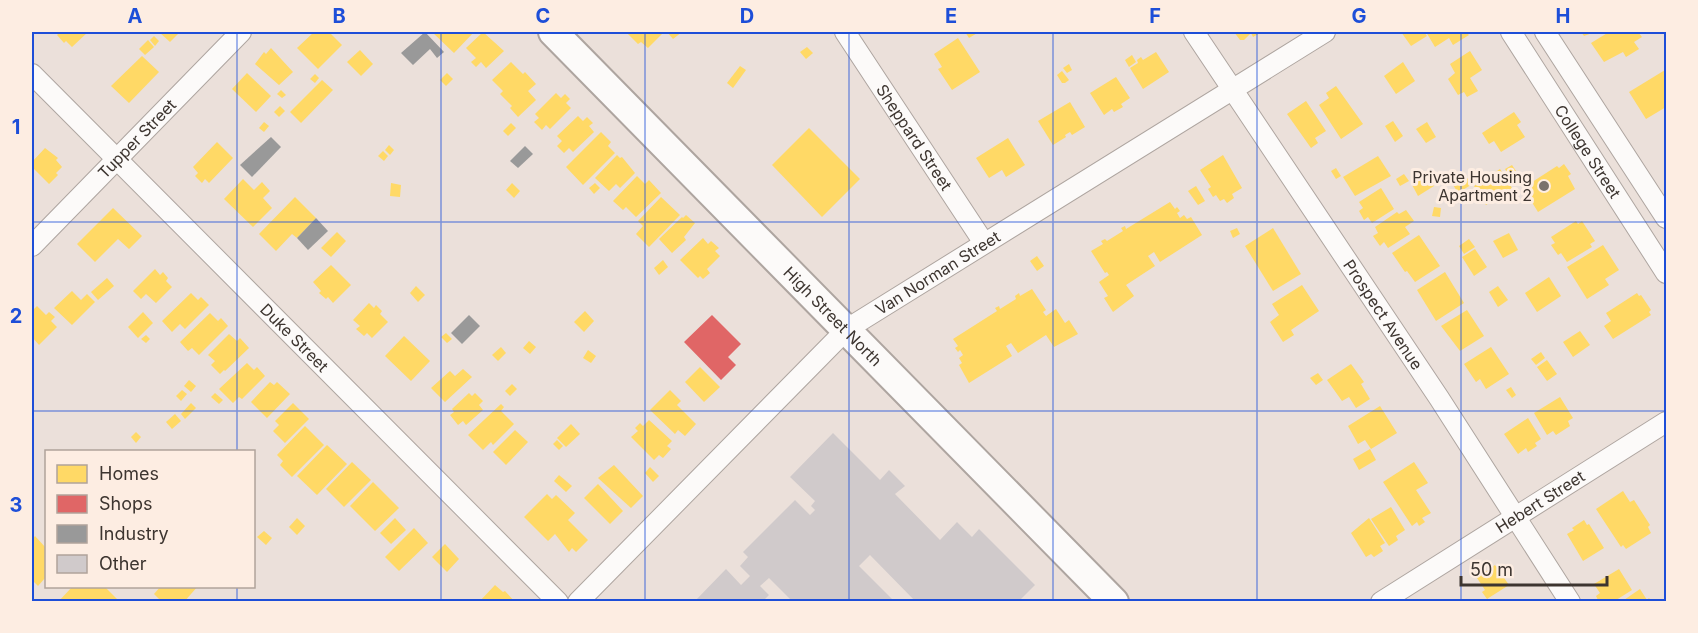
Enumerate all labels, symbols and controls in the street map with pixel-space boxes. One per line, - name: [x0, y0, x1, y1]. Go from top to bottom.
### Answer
- text: A: [128, 4, 143, 28]
- text: B: [332, 4, 346, 28]
- text: C: [536, 4, 550, 28]
- text: D: [740, 4, 754, 28]
- text: E: [945, 4, 957, 28]
- text: F: [1149, 4, 1161, 28]
- text: G: [1351, 4, 1367, 28]
- text: H: [1556, 4, 1570, 28]
- street label: Sheppard Street: [872, 80, 957, 194]
- street label: Tupper Street: [94, 95, 180, 183]
- street label: College Street: [1550, 101, 1625, 202]
- text: 1: [12, 115, 20, 139]
- place label: Private Housing Apartment 2: [1412, 167, 1532, 205]
- marker: Private Housing Apartment 2: [1537, 179, 1551, 193]
- street label: Van Norman Street: [872, 226, 1004, 319]
- street label: Prospect Avenue: [1339, 256, 1427, 373]
- street label: High Street North: [780, 262, 886, 370]
- street label: Duke Street: [256, 299, 333, 376]
- text: 2: [10, 304, 22, 328]
- legend: [45, 450, 255, 588]
- text: Homes: [99, 463, 159, 484]
- street label: Hebert Street: [1492, 466, 1588, 537]
- text: 3: [10, 493, 22, 517]
- text: Shops: [99, 493, 153, 514]
- text: Industry: [99, 523, 169, 544]
- scale bar: [1461, 549, 1606, 587]
- text: Other: [99, 553, 147, 574]
- text: 50 m: [1470, 559, 1513, 580]

